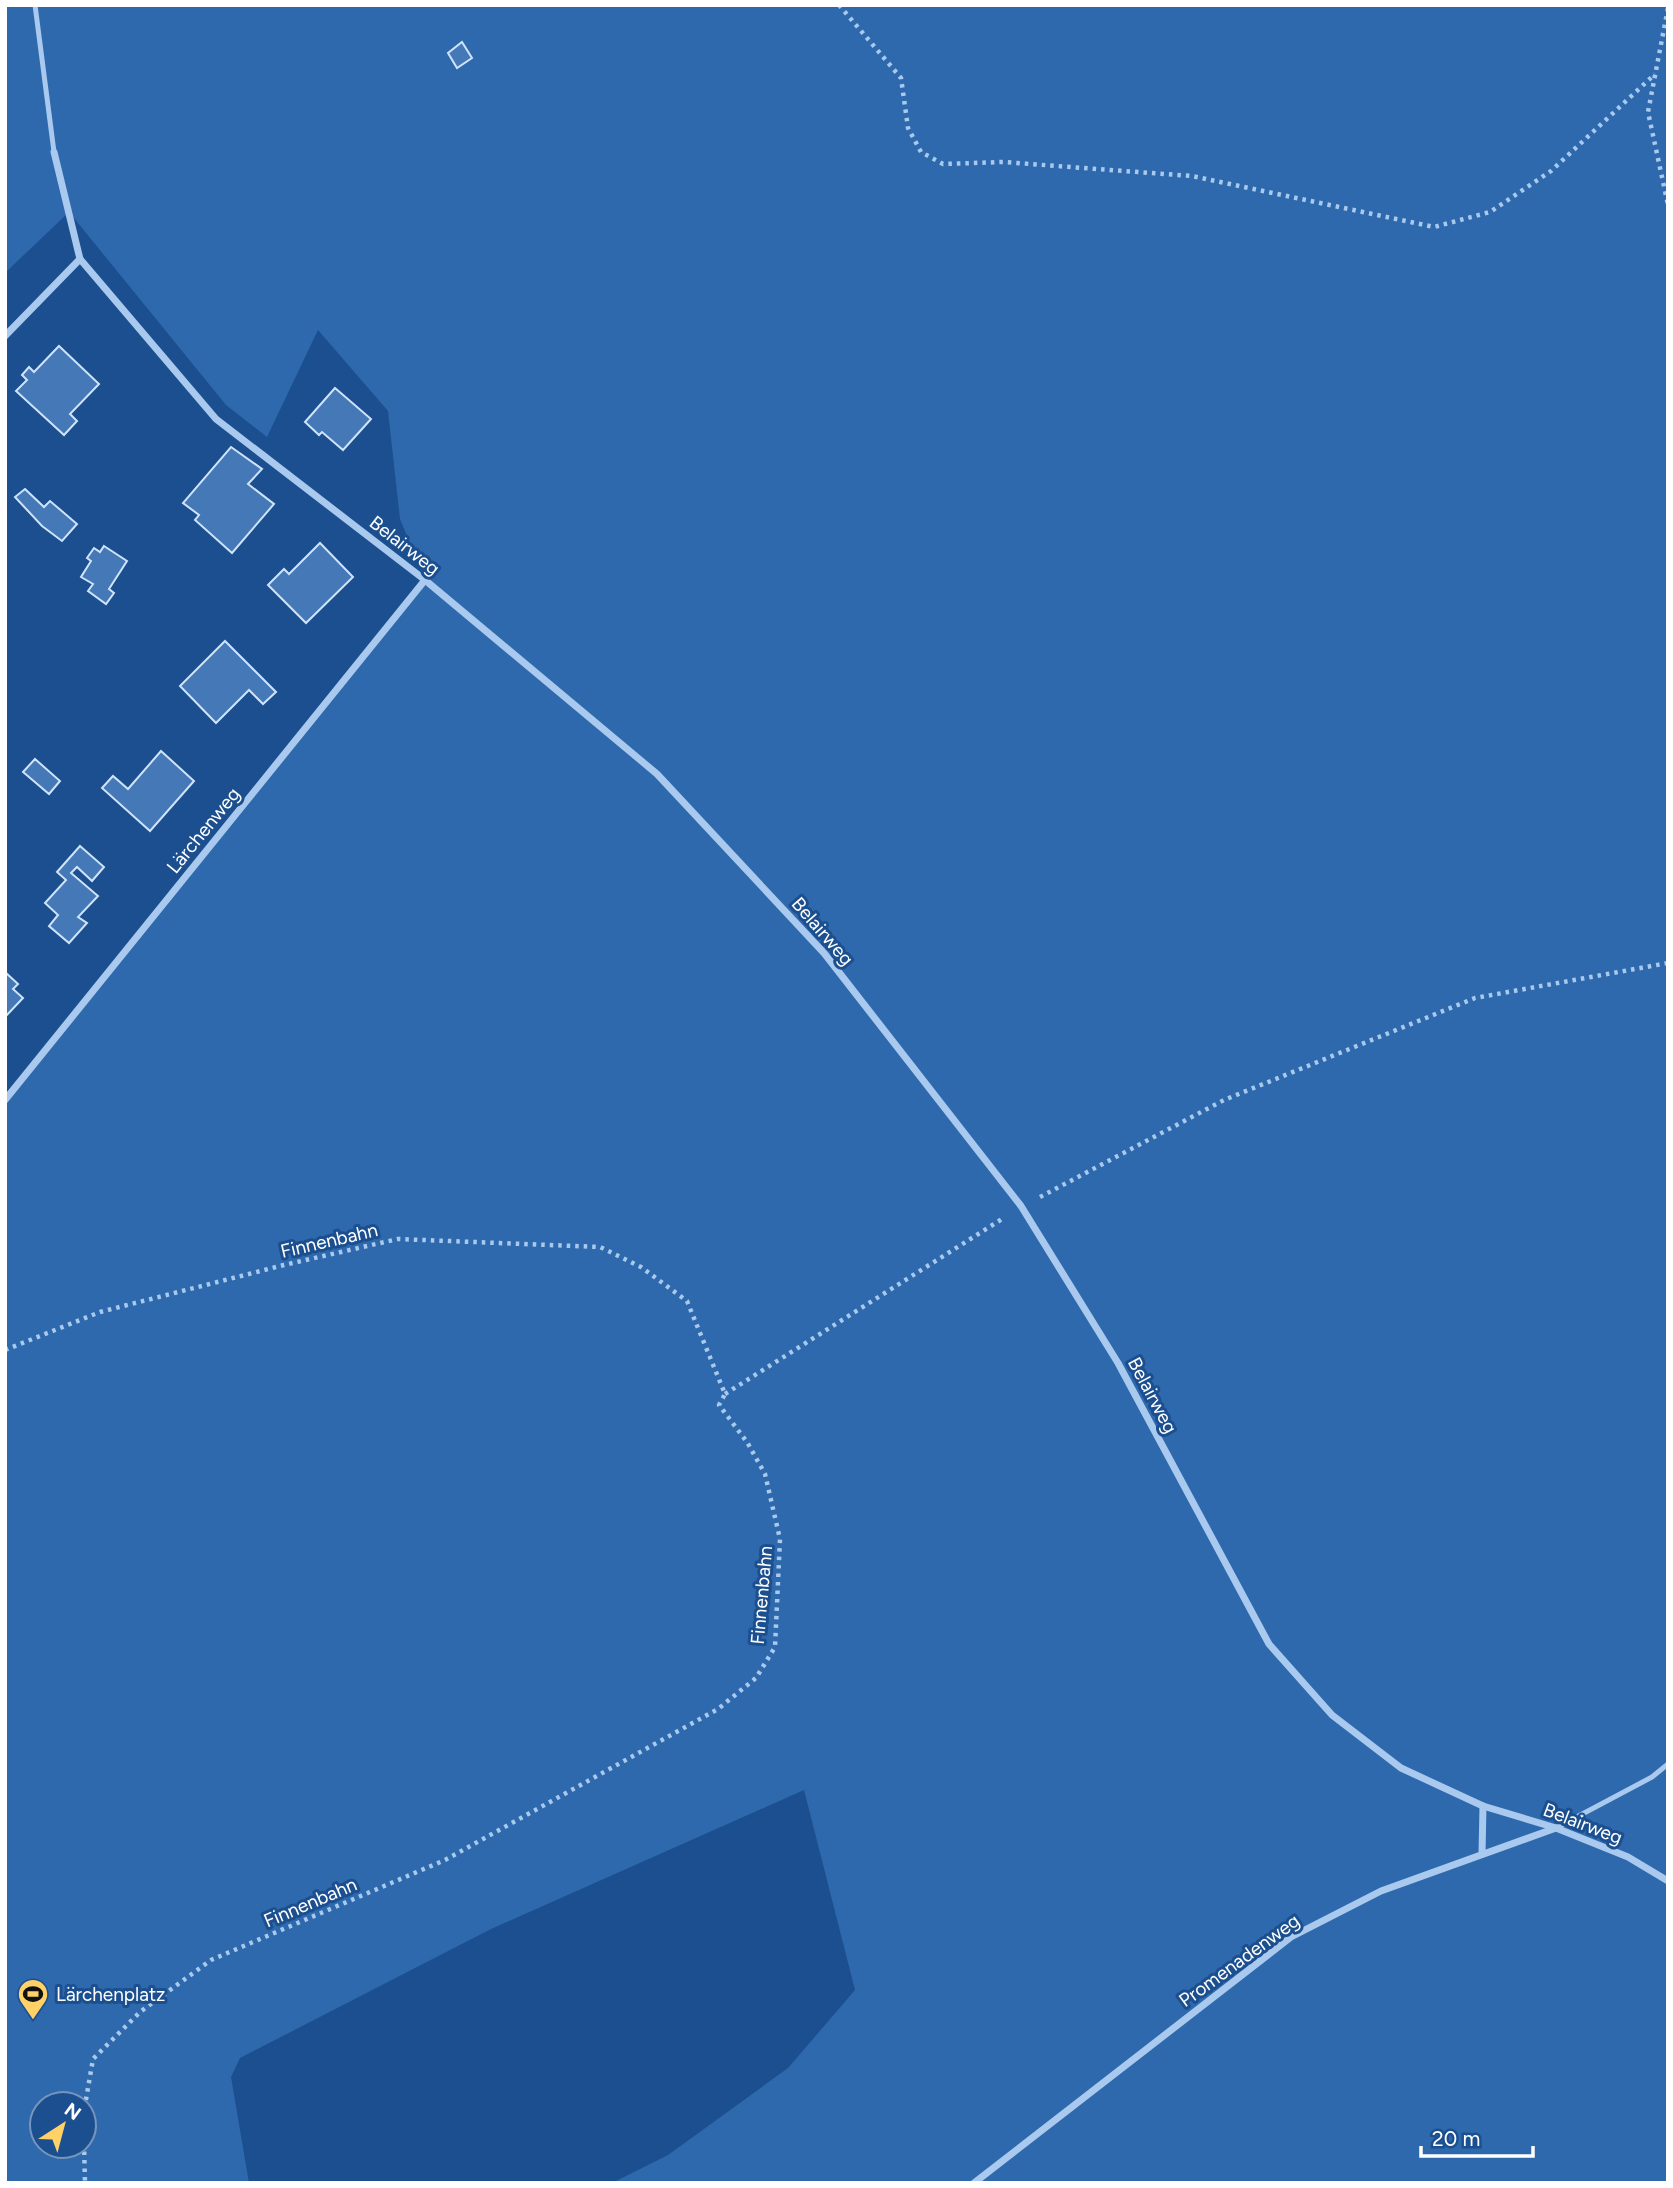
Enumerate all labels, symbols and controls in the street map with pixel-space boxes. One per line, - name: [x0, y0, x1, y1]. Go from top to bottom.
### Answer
- street label: Belairweg: [365, 511, 444, 580]
- street label: Lärchenweg: [162, 783, 245, 878]
- street label: Belairweg: [787, 893, 858, 970]
- street label: Finnenbahn: [278, 1218, 380, 1263]
- street label: Belairweg: [1123, 1353, 1182, 1437]
- street label: Finnenbahn: [746, 1545, 777, 1645]
- street label: Belairweg: [1540, 1798, 1626, 1849]
- street label: Finnenbahn: [260, 1873, 360, 1932]
- street label: Promenadenweg: [1175, 1909, 1304, 2012]
- sports icon: Lärchenplatz: [16, 1977, 50, 2021]
- place label: Lärchenplatz: [56, 1983, 165, 2006]
- north arrow: [28, 2090, 98, 2160]
- text: N: [60, 2098, 85, 2125]
- scale bar: [1421, 2114, 1533, 2158]
- text: 20 m: [1432, 2126, 1480, 2151]

